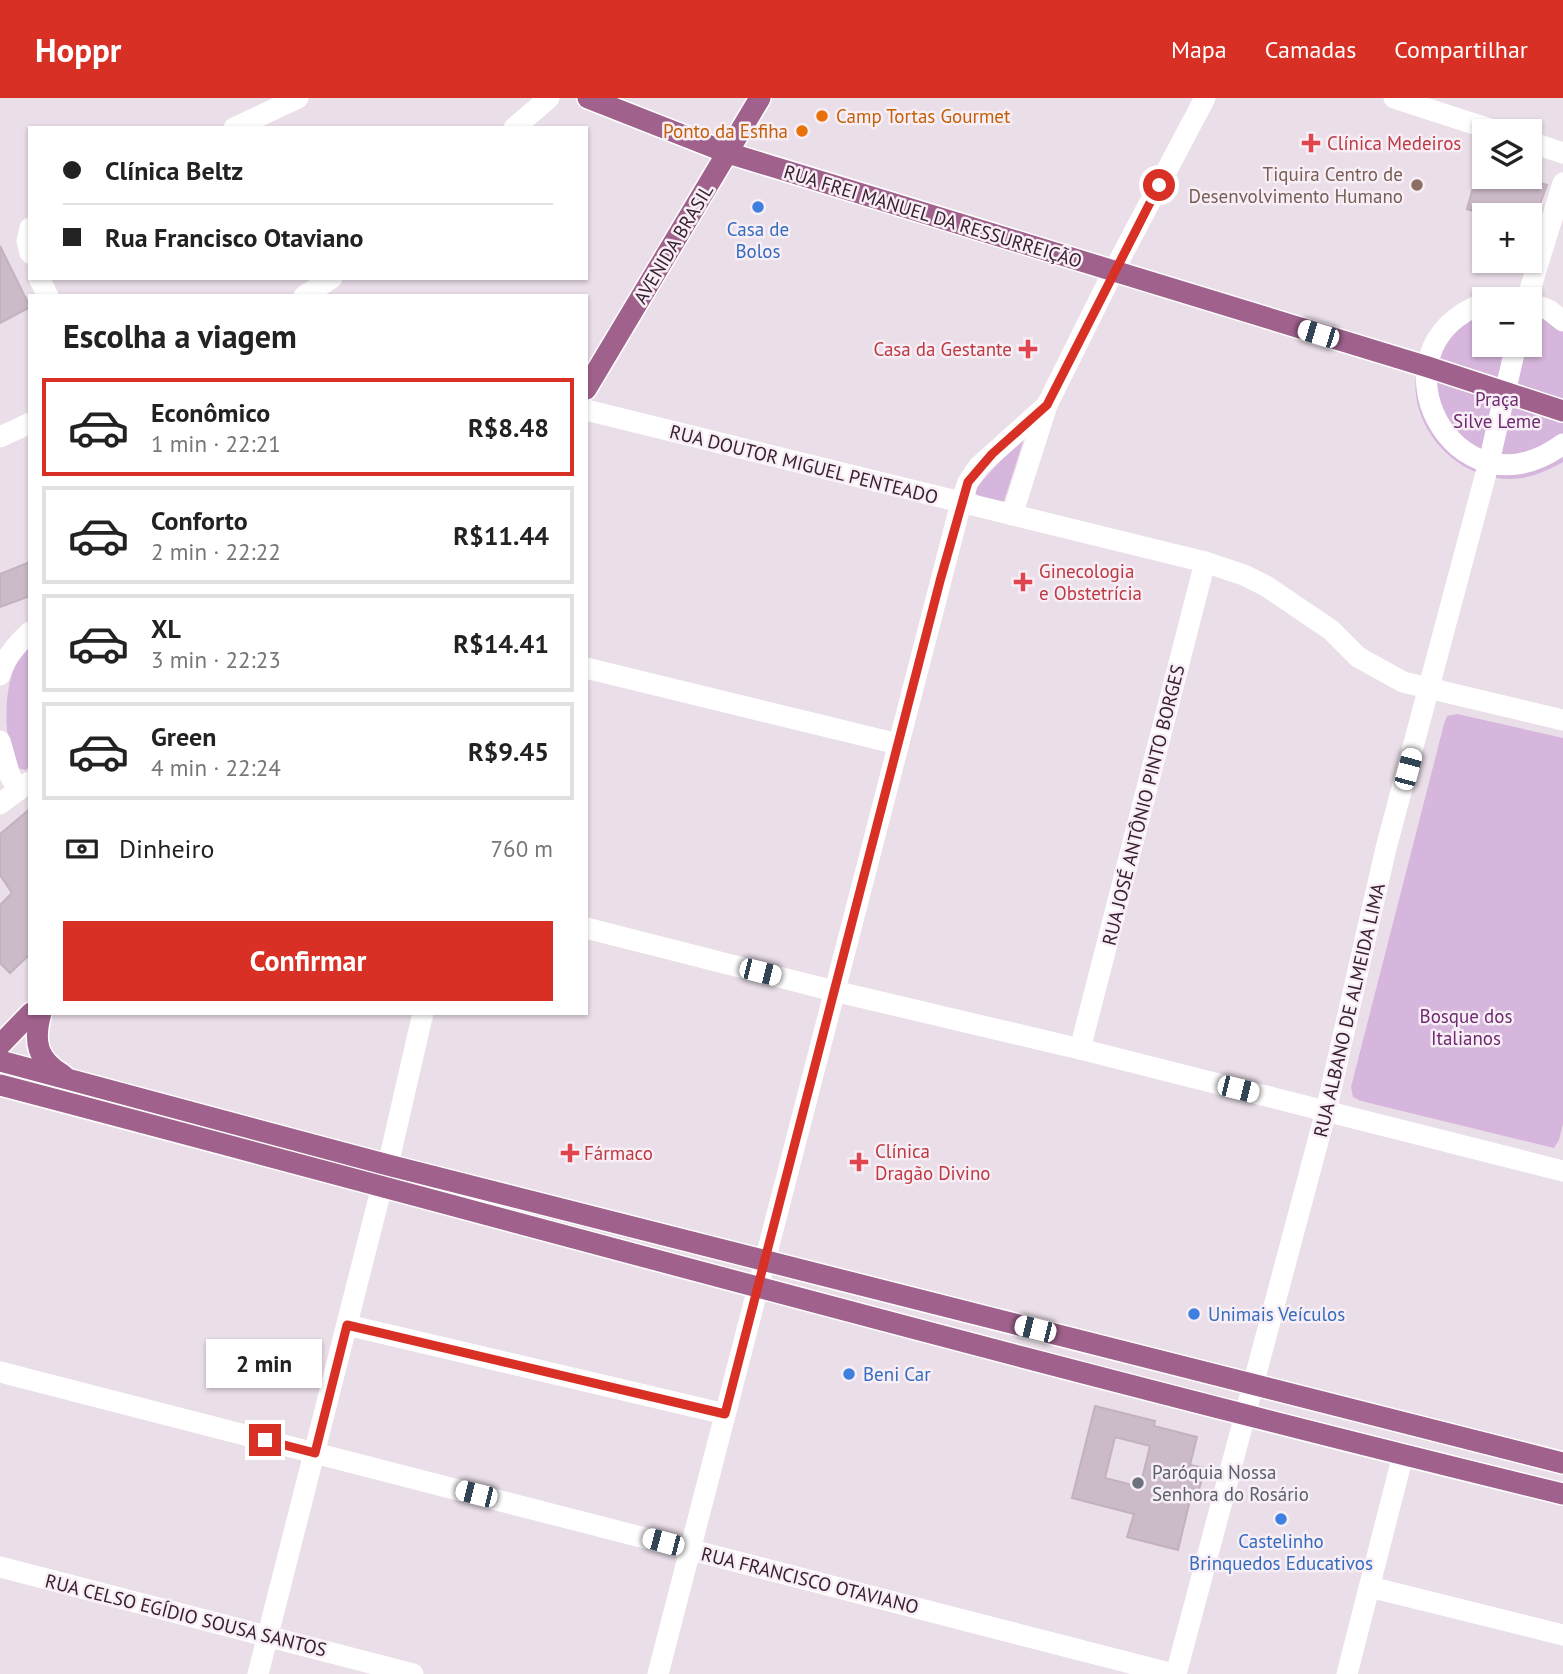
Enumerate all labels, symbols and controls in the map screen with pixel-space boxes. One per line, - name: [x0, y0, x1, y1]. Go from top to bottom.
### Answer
- text: Hoppr: [35, 28, 121, 71]
- text: Mapa: [1171, 34, 1227, 65]
- text: Camadas: [1265, 34, 1356, 65]
- text: Compartilhar: [1394, 34, 1528, 65]
- place label: Camp Tortas Gourmet: [836, 104, 1011, 128]
- marker: Camp Tortas Gourmet: [814, 108, 830, 124]
- place label: Ponto da Esfiha: [663, 119, 788, 143]
- map controls: [1472, 119, 1542, 357]
- button: layers: [1472, 119, 1542, 189]
- marker: Ponto da Esfiha: [794, 123, 810, 139]
- place label: Clínica Medeiros: [1327, 131, 1461, 155]
- marker: Clínica Medeiros: [1301, 133, 1321, 153]
- text: Clínica Beltz: [105, 154, 243, 187]
- street label: RUA FREI MANUEL DA RESSURREIÇÃO: [781, 159, 1085, 273]
- place label: Tiquira Centro de Desenvolvimento Humano: [1189, 162, 1403, 208]
- route start: [1143, 169, 1175, 201]
- marker: Tiquira Centro de Desenvolvimento Humano: [1409, 177, 1425, 193]
- street label: AVENIDA BRASIL: [628, 180, 718, 308]
- marker: Casa de Bolos: [750, 199, 766, 215]
- button: +: [1472, 203, 1542, 273]
- place label: Casa de Bolos: [727, 217, 789, 263]
- text: Rua Francisco Otaviano: [105, 221, 364, 254]
- button: −: [1472, 287, 1542, 357]
- text: Escolha a viagem: [63, 315, 297, 357]
- car: [1295, 318, 1342, 350]
- place label: Casa da Gestante: [873, 337, 1012, 361]
- marker: Casa da Gestante: [1018, 339, 1038, 359]
- park label: Praça Silve Leme: [1453, 387, 1541, 433]
- icon: car: [67, 396, 130, 459]
- text: Econômico: [151, 396, 270, 429]
- text: R$8.48: [468, 411, 549, 444]
- street label: RUA DOUTOR MIGUEL PENTEADO: [667, 419, 941, 509]
- text: 1 min · 22:21: [151, 429, 281, 458]
- icon: car: [67, 504, 130, 567]
- text: Conforto: [151, 504, 248, 537]
- text: R$11.44: [453, 519, 549, 552]
- text: 2 min · 22:22: [151, 537, 281, 566]
- place label: Ginecologia e Obstetrícia: [1039, 559, 1142, 605]
- marker: Ginecologia e Obstetrícia: [1013, 572, 1033, 592]
- icon: car: [67, 612, 130, 675]
- text: XL: [151, 612, 181, 645]
- text: R$14.41: [453, 627, 549, 660]
- text: 3 min · 22:23: [151, 645, 281, 674]
- street label: RUA JOSÉ ANTÔNIO PINTO BORGES: [1096, 662, 1190, 948]
- icon: car: [67, 720, 130, 783]
- text: Green: [151, 720, 216, 753]
- text: R$9.45: [468, 735, 549, 768]
- car: [1393, 746, 1424, 792]
- text: 4 min · 22:24: [151, 753, 281, 782]
- icon: cash: [63, 830, 101, 868]
- text: Dinheiro: [119, 832, 214, 865]
- text: 760 m: [491, 834, 553, 863]
- street label: RUA ALBANO DE ALMEIDA LIMA: [1308, 881, 1390, 1139]
- button: Confirmar: [63, 921, 553, 1001]
- car: [738, 957, 783, 987]
- park label: Bosque dos Italianos: [1420, 1004, 1512, 1050]
- car: [1216, 1074, 1261, 1104]
- place label: Clínica Dragão Divino: [875, 1139, 991, 1185]
- place label: Fármaco: [584, 1141, 653, 1165]
- marker: Fármaco: [562, 1145, 578, 1161]
- marker: Clínica Dragão Divino: [849, 1152, 869, 1172]
- place label: Unimais Veículos: [1208, 1302, 1345, 1326]
- marker: Unimais Veículos: [1186, 1306, 1202, 1322]
- car: [1013, 1314, 1058, 1344]
- callout: 2 min: [207, 1338, 323, 1388]
- text: 2 min: [236, 1349, 292, 1378]
- place label: Beni Car: [863, 1362, 931, 1386]
- marker: Beni Car: [841, 1366, 857, 1382]
- route end: [249, 1424, 281, 1456]
- place label: Paróquia Nossa Senhora do Rosário: [1152, 1460, 1309, 1506]
- marker: Paróquia Nossa Senhora do Rosário: [1130, 1475, 1146, 1491]
- car: [454, 1479, 499, 1509]
- marker: Castelinho Brinquedos Educativos: [1273, 1511, 1289, 1527]
- car: [640, 1526, 687, 1558]
- place label: Castelinho Brinquedos Educativos: [1189, 1529, 1373, 1575]
- street label: RUA FRANCISCO OTAVIANO: [699, 1541, 921, 1619]
- street label: RUA CELSO EGÍDIO SOUSA SANTOS: [43, 1568, 329, 1662]

